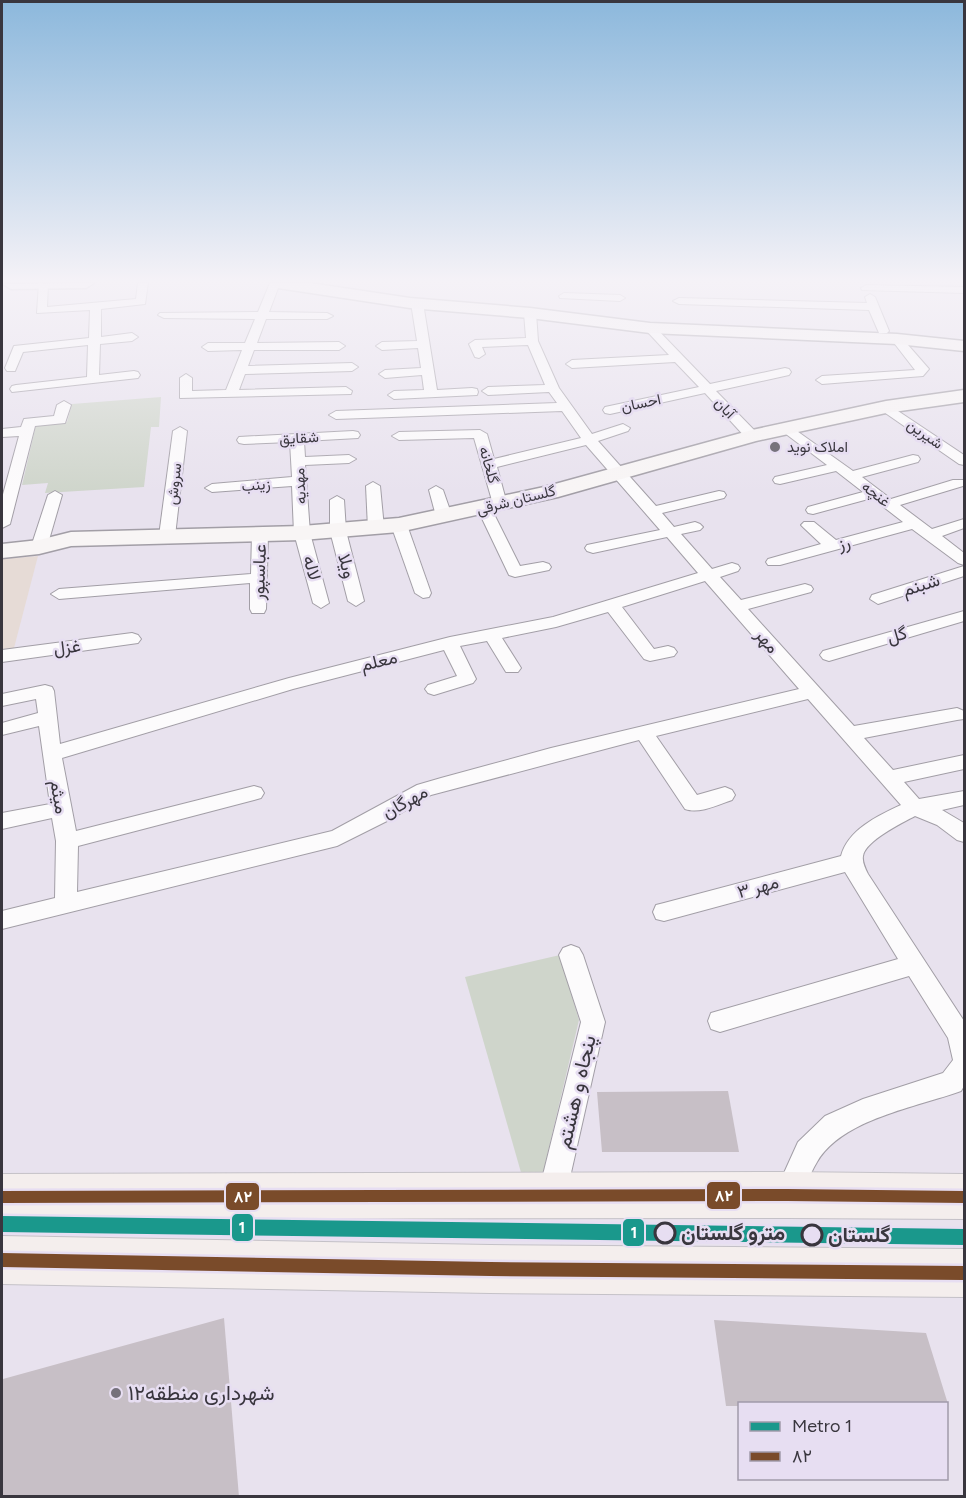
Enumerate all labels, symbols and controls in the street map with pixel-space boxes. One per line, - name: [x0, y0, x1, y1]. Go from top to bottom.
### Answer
- street label: احسان: [619, 390, 663, 416]
- street label: آبان: [711, 394, 740, 423]
- street label: شیرین: [903, 415, 947, 454]
- street label: شقایق: [279, 428, 319, 449]
- place label: املاک نوید: [787, 438, 848, 456]
- marker: املاک نوید: [768, 440, 782, 454]
- street label: گلخانه: [475, 444, 503, 486]
- street label: سروش: [163, 462, 186, 506]
- street label: مهدیه: [290, 468, 310, 504]
- street label: زینب: [241, 475, 271, 495]
- street label: غنچه: [858, 477, 894, 511]
- street label: گلستان شرقی: [475, 481, 558, 519]
- street label: رز: [834, 531, 853, 555]
- street label: عباسپور: [247, 544, 272, 602]
- street label: ویلا: [333, 551, 361, 581]
- street label: لاله: [298, 553, 326, 583]
- street label: شبنم: [900, 569, 943, 602]
- street label: گل: [884, 622, 910, 648]
- street label: مهر: [750, 623, 784, 658]
- street label: غزل: [52, 634, 82, 660]
- street label: معلم: [358, 646, 400, 677]
- street label: میثم: [44, 778, 73, 816]
- street label: مهرگان: [378, 781, 432, 823]
- street label: مهر ۳: [735, 871, 781, 903]
- street label: پنجاه و هشتم: [550, 1033, 603, 1152]
- line badge: ۸۲: [706, 1181, 741, 1210]
- line badge: ۸۲: [225, 1182, 260, 1211]
- text: ۸۲: [715, 1186, 734, 1205]
- text: ۸۲: [234, 1187, 253, 1206]
- line badge: 1: [231, 1213, 254, 1242]
- text: 1: [239, 1218, 245, 1237]
- line badge: 1: [622, 1218, 645, 1247]
- place label: مترو گلستان: [681, 1220, 785, 1246]
- marker: مترو گلستان: [654, 1222, 676, 1244]
- place label: گلستان: [828, 1222, 890, 1247]
- text: 1: [631, 1223, 637, 1242]
- marker: گلستان: [801, 1224, 823, 1246]
- place label: شهرداری منطقه۱۲: [128, 1380, 274, 1406]
- marker: شهرداری منطقه۱۲: [109, 1386, 123, 1400]
- legend: [738, 1402, 948, 1480]
- text: Metro 1: [792, 1415, 852, 1437]
- text: ۸۲: [792, 1445, 812, 1467]

